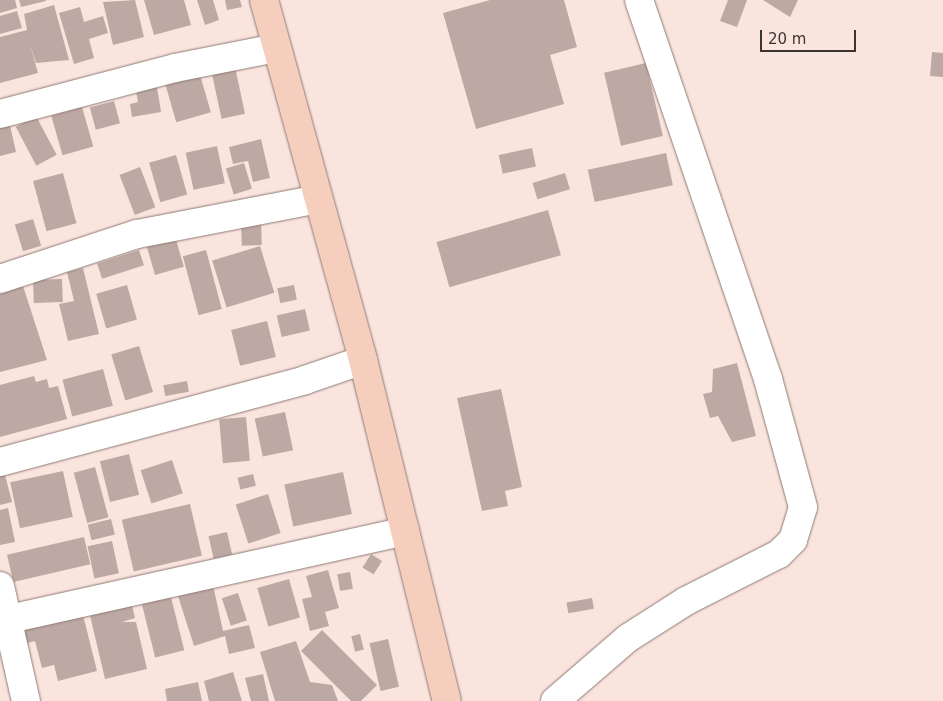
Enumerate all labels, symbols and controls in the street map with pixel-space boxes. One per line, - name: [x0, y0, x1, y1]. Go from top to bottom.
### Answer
- scale bar: [763, 20, 859, 52]
- text: 20 m: [768, 30, 806, 48]

